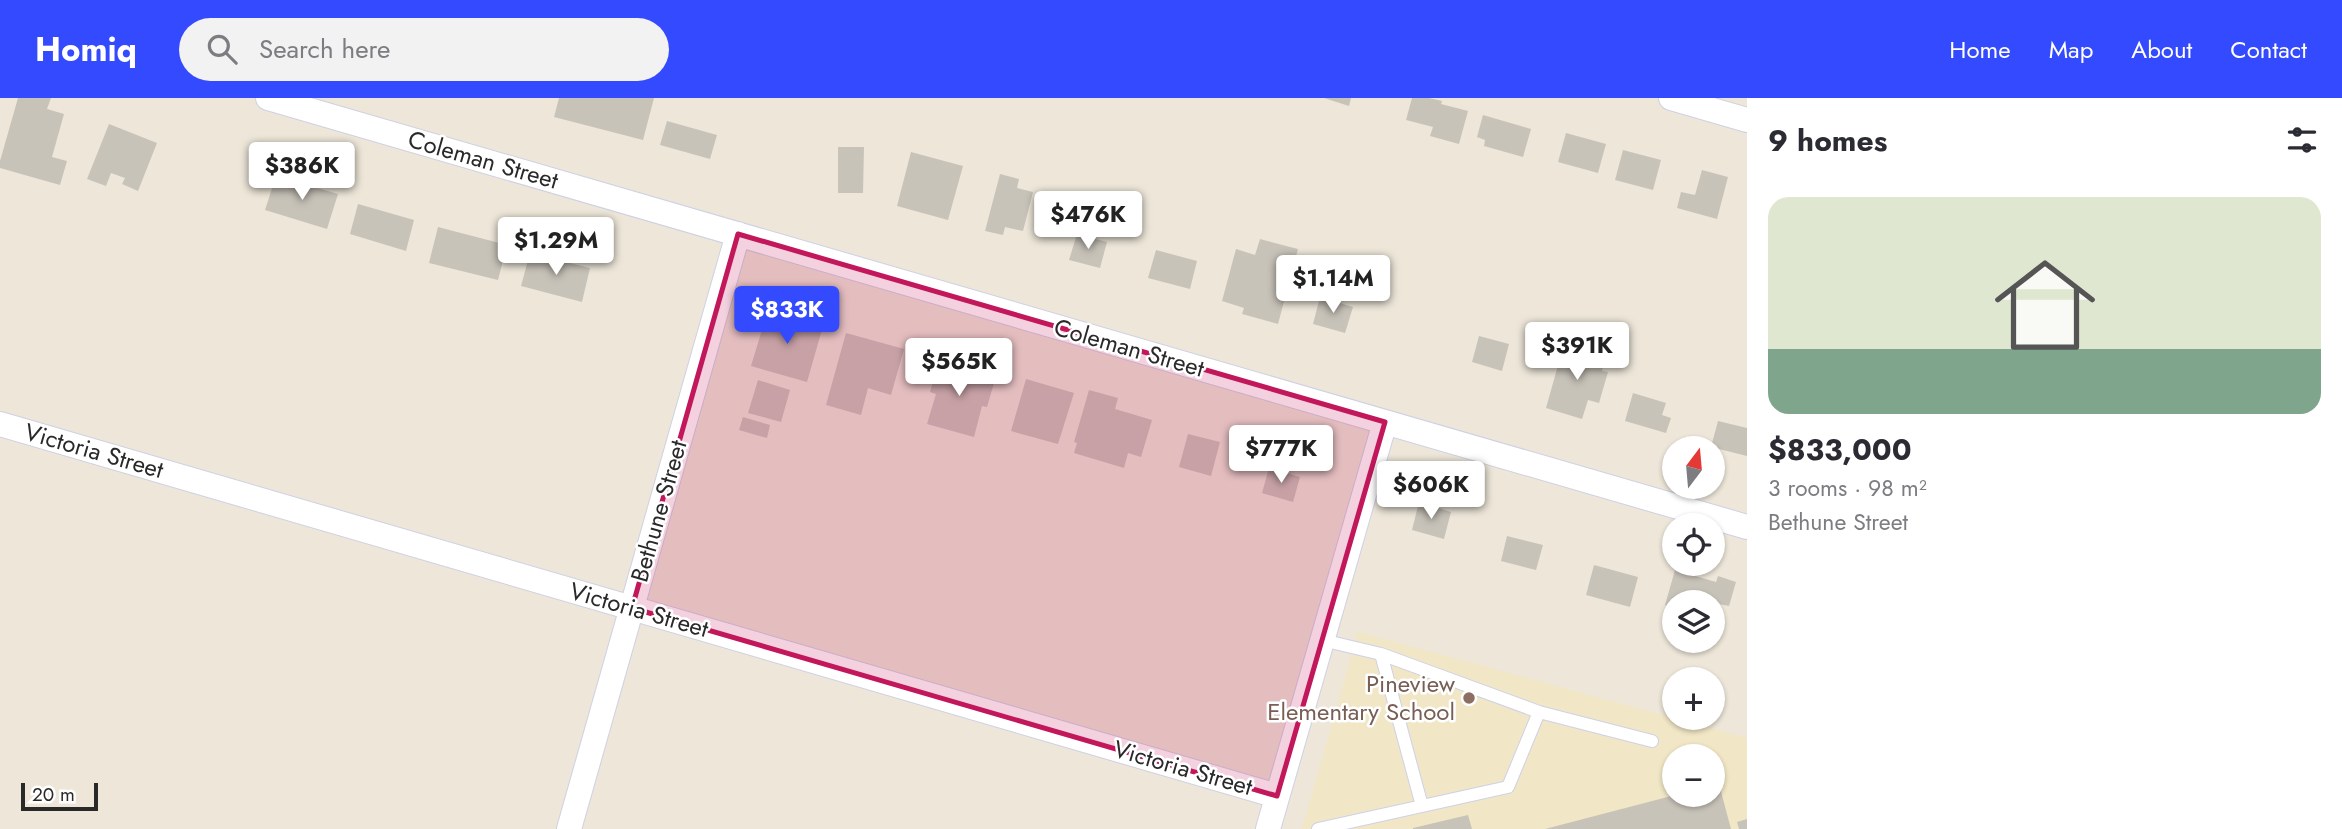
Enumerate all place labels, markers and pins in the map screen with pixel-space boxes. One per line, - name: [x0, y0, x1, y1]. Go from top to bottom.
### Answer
- pin: $386K: [253, 142, 351, 202]
- pin: $476K: [1039, 192, 1137, 251]
- pin: $1.29M: [499, 218, 613, 277]
- pin: $1.14M: [1276, 256, 1390, 315]
- pin: $833K: [738, 286, 836, 346]
- pin: $391K: [1528, 322, 1626, 382]
- pin: $565K: [910, 338, 1008, 398]
- pin: $777K: [1232, 426, 1330, 485]
- pin: $606K: [1382, 462, 1480, 521]
- place label: Pineview Elementary School: [1267, 666, 1456, 729]
- marker: Pineview Elementary School: [1461, 690, 1477, 706]

